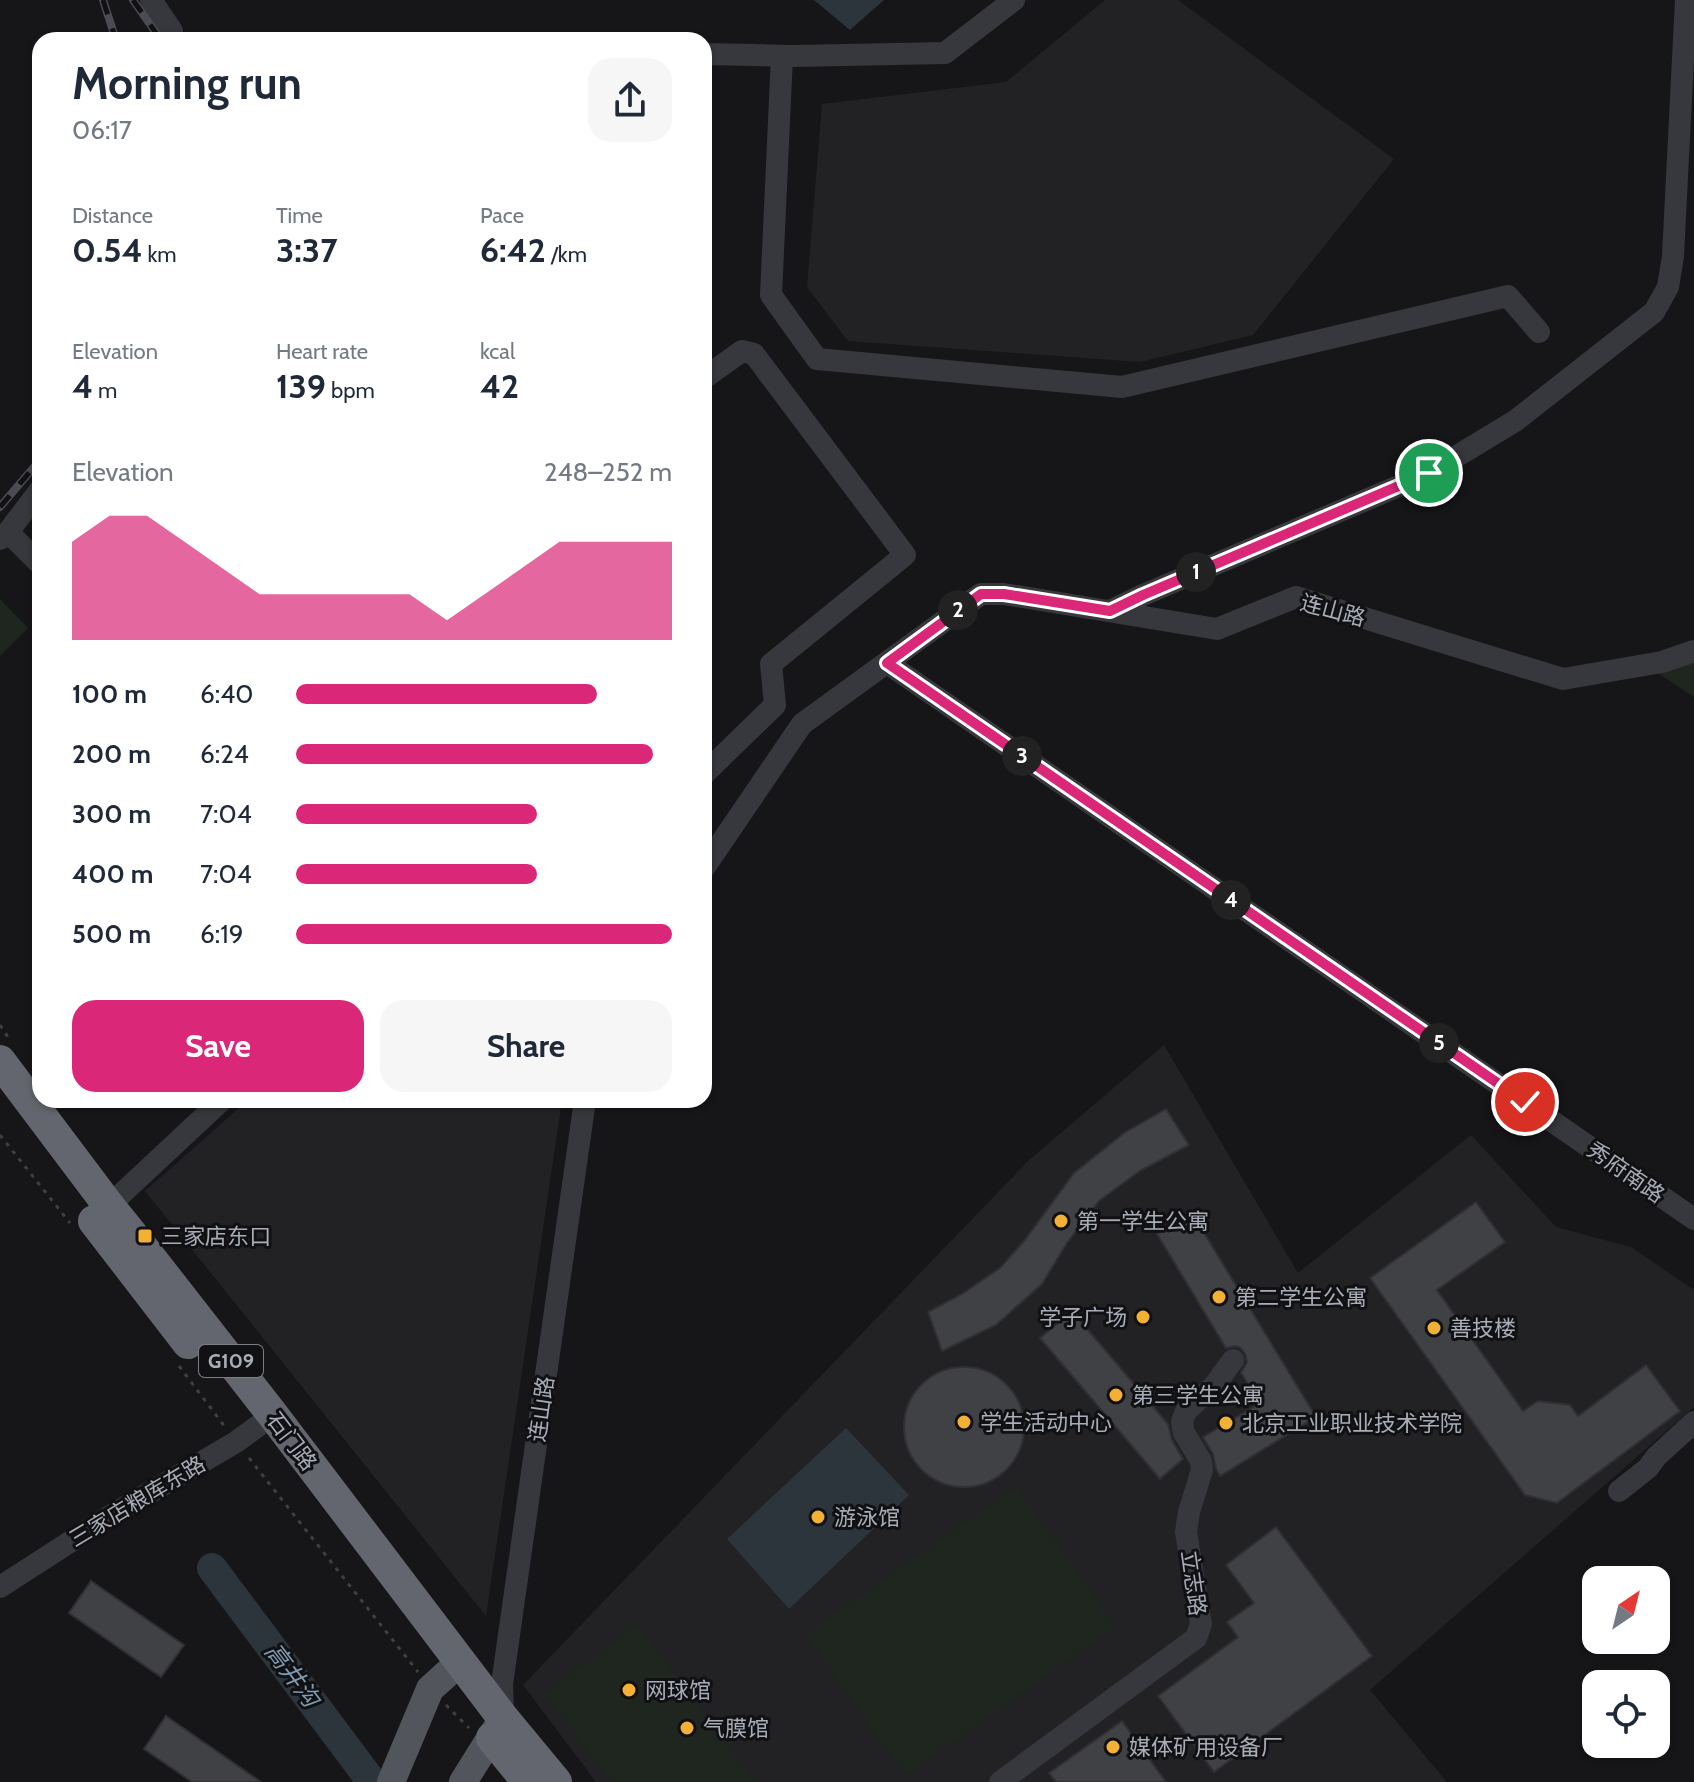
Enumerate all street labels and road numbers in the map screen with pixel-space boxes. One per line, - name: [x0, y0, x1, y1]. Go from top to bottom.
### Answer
- street label: 连山路: [1297, 589, 1368, 632]
- street label: 秀府南路: [1582, 1136, 1670, 1209]
- road number: G109: [199, 1345, 263, 1377]
- street label: 连山路: [524, 1375, 559, 1444]
- street label: 石门路: [261, 1407, 322, 1476]
- street label: 三家店粮库东路: [64, 1450, 210, 1553]
- street label: 立志路: [1176, 1549, 1211, 1618]

